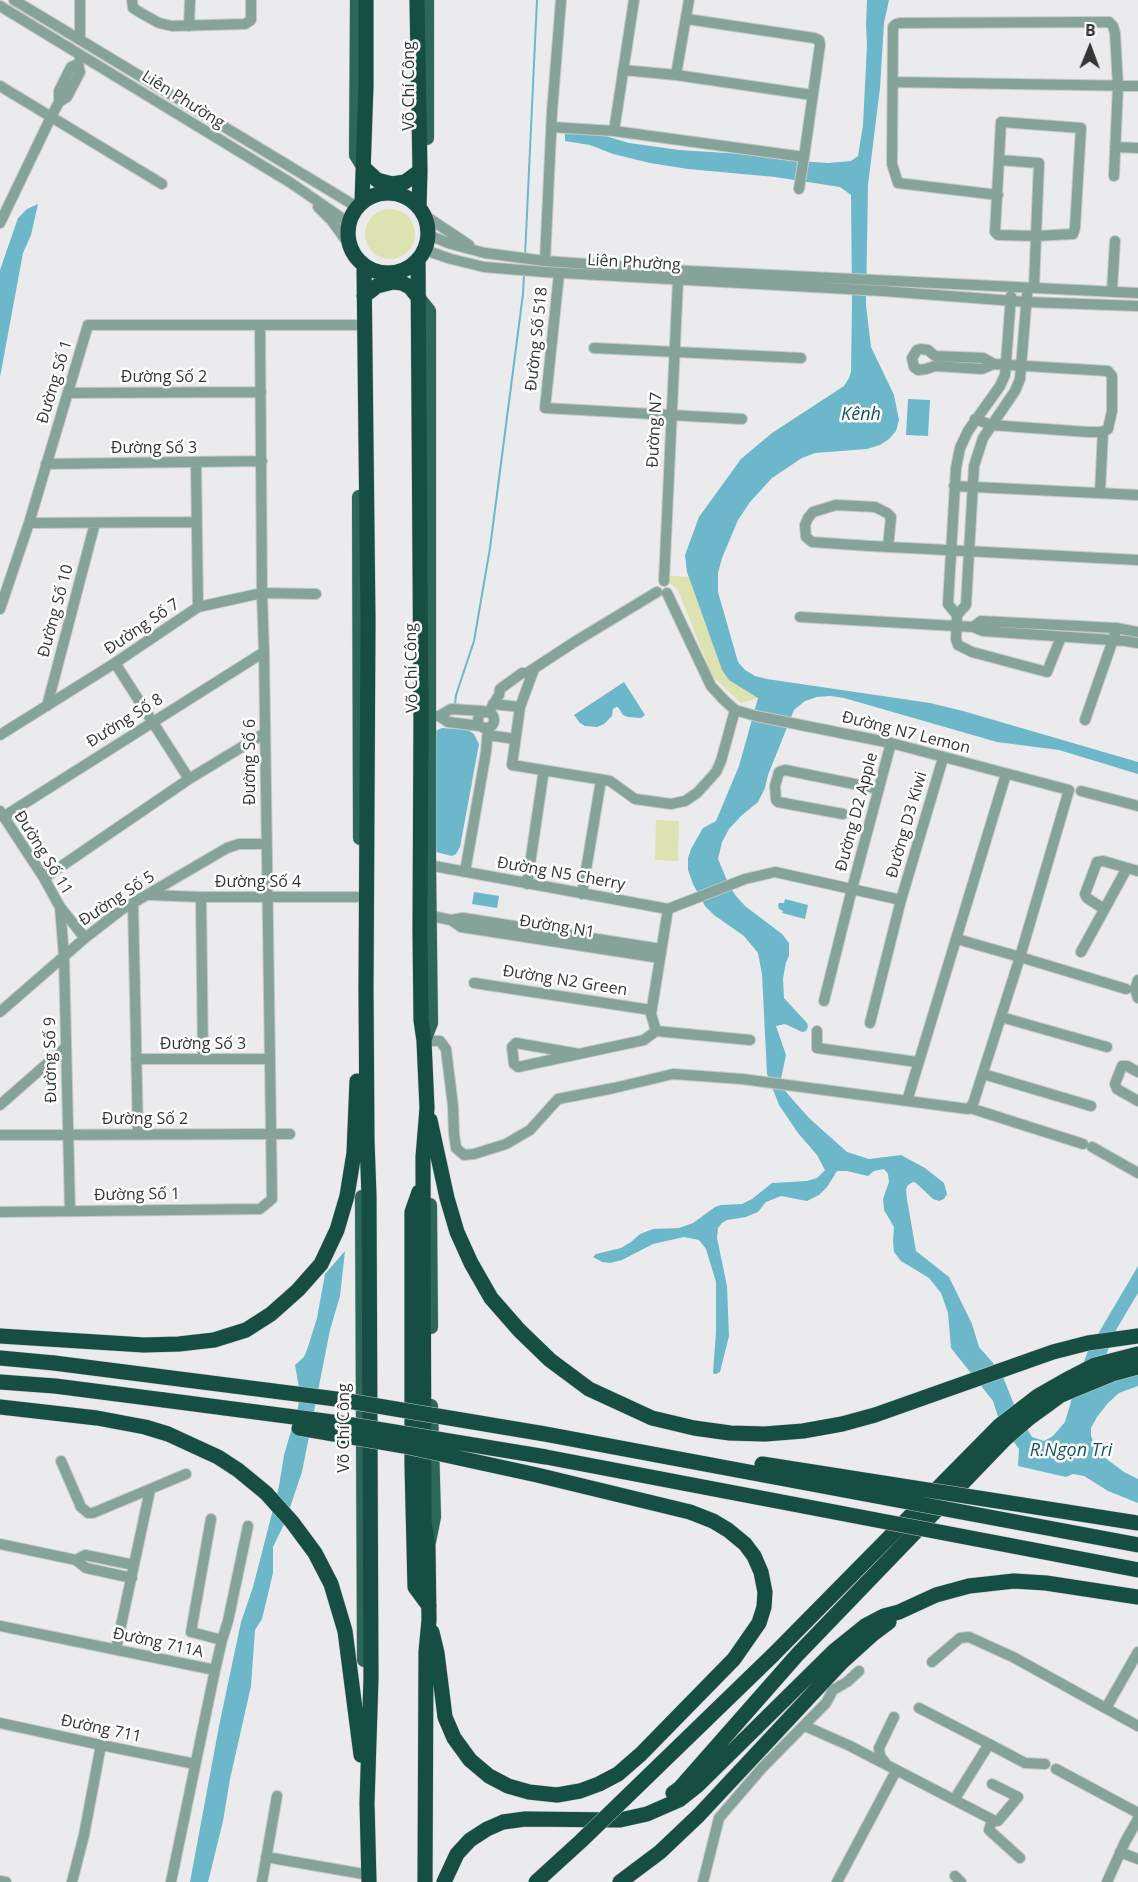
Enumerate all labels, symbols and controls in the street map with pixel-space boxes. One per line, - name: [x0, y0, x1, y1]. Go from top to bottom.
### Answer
- north arrow: [1060, 18, 1120, 78]
- text: B: [1085, 19, 1096, 41]
- street label: Võ Chí Công: [399, 41, 419, 131]
- street label: Liên Phường: [138, 67, 228, 133]
- street label: Liên Phường: [587, 251, 681, 275]
- street label: Đường Số 518: [522, 286, 552, 392]
- street label: Đường Số 1: [33, 338, 77, 426]
- street label: Đường Số 2: [121, 367, 207, 387]
- street label: Đường N7: [643, 392, 667, 468]
- water label: Kênh: [841, 404, 881, 426]
- street label: Đường Số 3: [111, 438, 197, 458]
- street label: Đường Số 10: [34, 562, 78, 660]
- street label: Đường Số 7: [101, 595, 183, 659]
- street label: Võ Chí Công: [402, 623, 422, 713]
- street label: Đường Số 8: [83, 690, 167, 752]
- street label: Đường N7 Lemon: [840, 708, 972, 758]
- street label: Đường Số 6: [240, 719, 260, 805]
- street label: Đường D2 Apple: [832, 750, 882, 874]
- street label: Đường D3 Kiwi: [883, 770, 931, 880]
- street label: Đường Số 11: [10, 807, 76, 899]
- street label: Đường N5 Cherry: [495, 853, 627, 895]
- street label: Đường Số 5: [76, 867, 158, 931]
- street label: Đường Số 4: [215, 872, 301, 892]
- street label: Đường N1: [518, 912, 596, 942]
- street label: Đường N2 Green: [501, 962, 629, 1000]
- street label: Đường Số 9: [41, 1017, 61, 1103]
- street label: Đường Số 3: [160, 1034, 246, 1054]
- street label: Đường Số 2: [102, 1109, 188, 1129]
- street label: Đường Số 1: [94, 1185, 180, 1205]
- street label: Võ Chí Công: [334, 1383, 354, 1473]
- water label: R.Ngọn Tri: [1030, 1440, 1112, 1462]
- street label: Đường 711A: [111, 1624, 205, 1662]
- street label: Đường 711: [59, 1711, 143, 1747]

